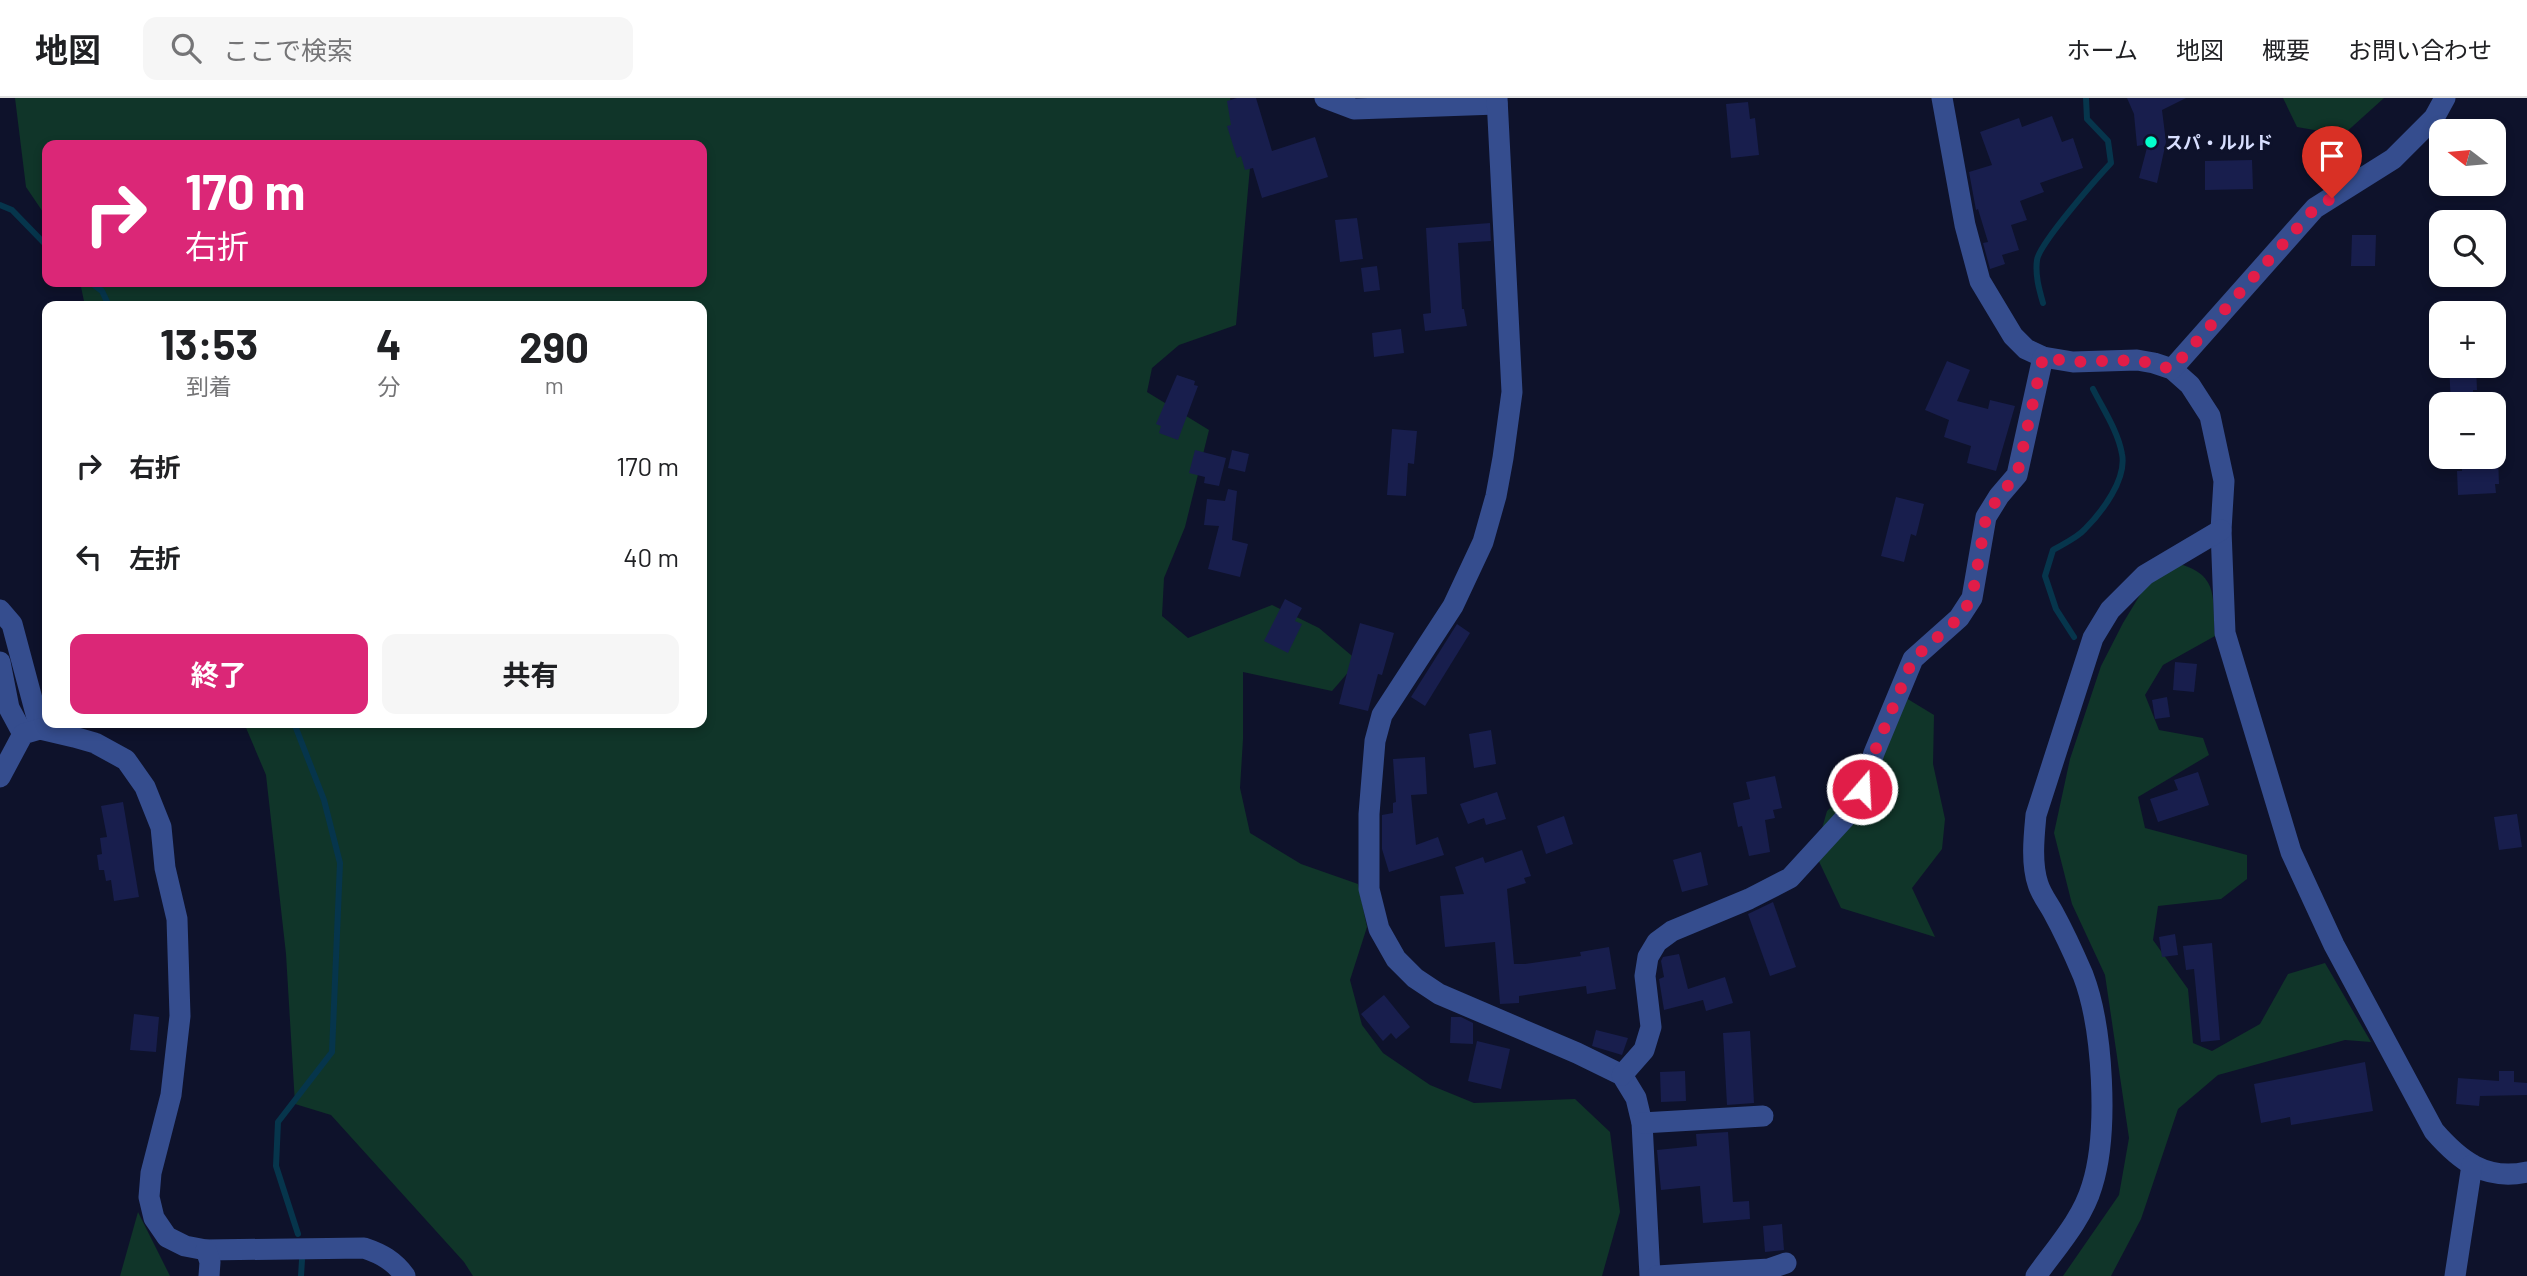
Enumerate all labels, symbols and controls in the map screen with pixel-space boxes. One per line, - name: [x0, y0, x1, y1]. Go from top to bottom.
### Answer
- search box: [143, 17, 633, 80]
- text: 地図: [35, 29, 101, 69]
- icon: search: [167, 29, 205, 67]
- text: ここで検索: [223, 34, 353, 65]
- text: ホーム: [2067, 35, 2138, 64]
- text: 地図: [2176, 35, 2224, 64]
- text: 概要: [2262, 35, 2310, 64]
- text: お問い合わせ: [2348, 35, 2492, 64]
- north arrow: [2429, 119, 2506, 196]
- map controls: [2429, 119, 2506, 469]
- pin: [2302, 126, 2362, 198]
- place label: スパ・ルルド: [2165, 131, 2273, 153]
- marker: スパ・ルルド: [2143, 134, 2159, 150]
- icon: arrive: [2313, 137, 2351, 175]
- text: 170 m: [185, 161, 305, 220]
- icon: right: [70, 168, 161, 259]
- button: search: [2429, 210, 2506, 287]
- text: 右折: [185, 226, 249, 264]
- button: +: [2429, 301, 2506, 378]
- text: 13:53: [160, 318, 258, 368]
- text: 4: [376, 318, 401, 368]
- text: 290: [519, 321, 589, 371]
- text: m: [545, 371, 564, 399]
- text: 到着: [186, 372, 232, 400]
- text: 分: [377, 372, 400, 400]
- button: −: [2429, 392, 2506, 469]
- icon: right: [70, 447, 108, 485]
- text: 170 m: [616, 450, 679, 481]
- text: 右折: [129, 451, 181, 482]
- icon: left: [70, 538, 108, 576]
- text: 40 m: [623, 541, 679, 572]
- text: 左折: [129, 542, 181, 573]
- button: 終了: [70, 634, 368, 714]
- button: 共有: [382, 634, 679, 714]
- position arrow: [1825, 752, 1899, 826]

